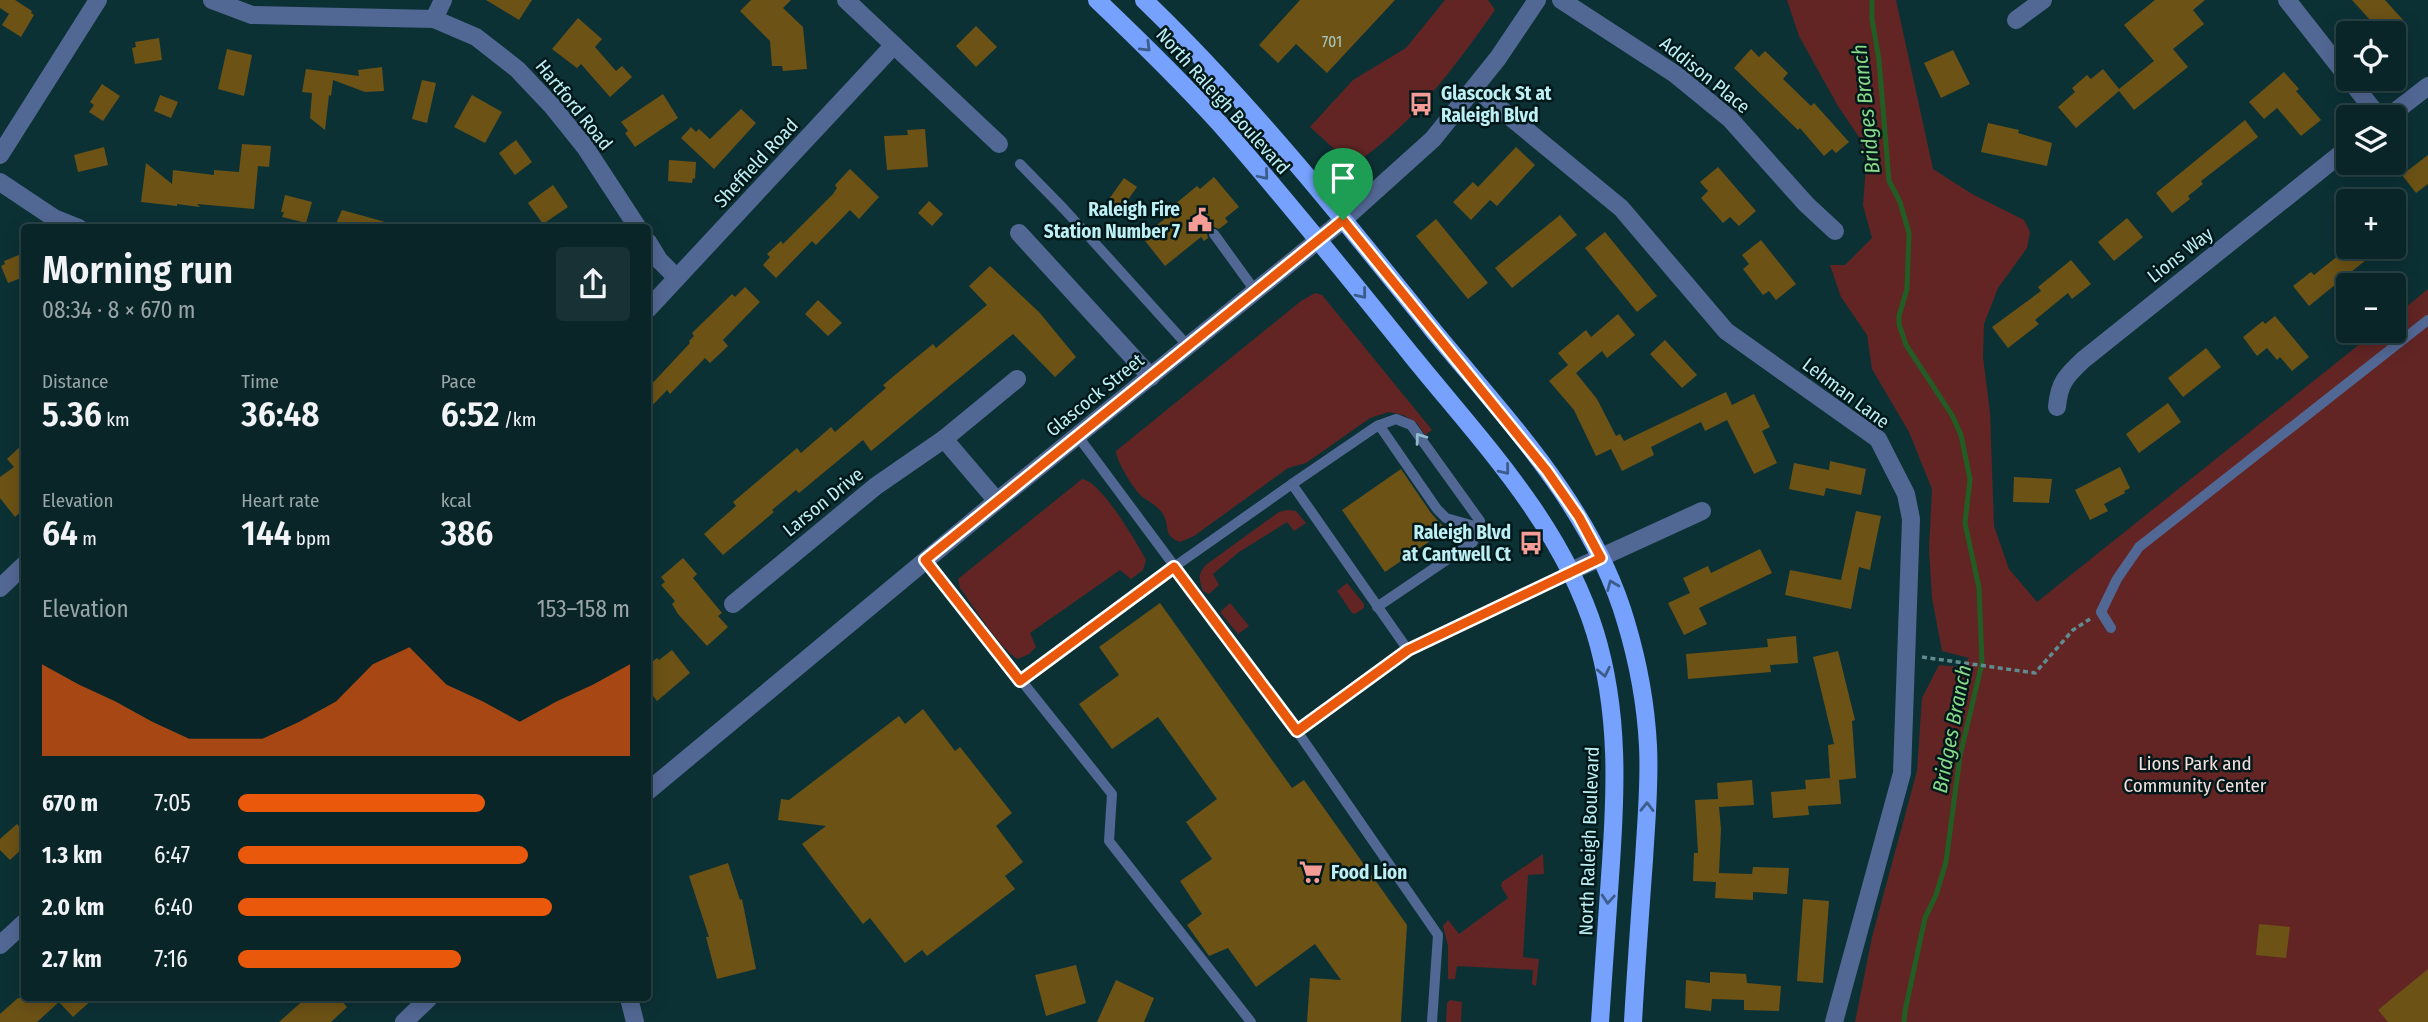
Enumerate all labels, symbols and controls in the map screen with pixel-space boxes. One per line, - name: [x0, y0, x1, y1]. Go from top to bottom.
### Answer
- map controls: [2336, 21, 2406, 343]
- button: locate: [2336, 21, 2406, 91]
- street label: North Raleigh Boulevard: [1151, 23, 1295, 179]
- house number: 701: [1322, 32, 1342, 51]
- street label: Addison Place: [1655, 32, 1755, 118]
- one-way arrow: [1138, 39, 1151, 52]
- water label: Bridges Branch: [1846, 43, 1886, 175]
- street label: Hartford Road: [531, 55, 617, 155]
- place label: Glascock St at Raleigh Blvd: [1441, 82, 1552, 127]
- bus stop icon: Glascock St at Raleigh Blvd: [1407, 90, 1435, 118]
- button: layers: [2336, 105, 2406, 175]
- street label: Sheffield Road: [709, 114, 803, 212]
- pin: [1313, 148, 1373, 220]
- icon: arrive: [1324, 159, 1362, 197]
- one-way arrow: [1256, 167, 1268, 180]
- button: +: [2336, 189, 2406, 259]
- place label: Raleigh Fire Station Number 7: [1044, 198, 1180, 243]
- public building icon: Raleigh Fire Station Number 7: [1186, 206, 1214, 234]
- street label: Lions Way: [2143, 222, 2218, 288]
- text: Morning run: [42, 247, 233, 293]
- button: share: [556, 247, 630, 321]
- button: −: [2336, 273, 2406, 343]
- one-way arrow: [1353, 286, 1366, 298]
- text: 08:34 · 8 × 670 m: [42, 296, 195, 324]
- street label: Glascock Street: [1042, 348, 1149, 441]
- street label: Lehman Lane: [1798, 353, 1894, 433]
- text: Distance: [42, 370, 109, 393]
- text: Time: [241, 370, 279, 393]
- text: Pace: [441, 370, 476, 393]
- text: 5.36: [42, 393, 102, 435]
- text: 36:48: [241, 393, 320, 435]
- text: 6:52: [441, 393, 499, 435]
- text: km: [102, 408, 130, 431]
- text: /km: [499, 408, 536, 431]
- one-way arrow: [1416, 433, 1428, 446]
- one-way arrow: [1497, 462, 1509, 475]
- street label: Larson Drive: [778, 463, 868, 541]
- text: Elevation: [42, 489, 114, 512]
- text: Heart rate: [241, 489, 319, 512]
- text: kcal: [441, 489, 471, 512]
- text: 64: [42, 512, 78, 554]
- text: 144: [241, 512, 291, 554]
- text: 386: [441, 512, 493, 554]
- place label: Raleigh Blvd at Cantwell Ct: [1402, 521, 1511, 566]
- text: m: [78, 527, 97, 550]
- text: bpm: [291, 527, 331, 550]
- bus stop icon: Raleigh Blvd at Cantwell Ct: [1517, 529, 1545, 557]
- one-way arrow: [1606, 579, 1620, 591]
- text: Elevation: [42, 595, 129, 623]
- text: 153–158 m: [537, 595, 630, 623]
- water label: Bridges Branch: [1927, 663, 1977, 795]
- one-way arrow: [1596, 666, 1610, 678]
- street label: North Raleigh Boulevard: [1574, 746, 1604, 936]
- park label: Lions Park and Community Center: [2124, 752, 2267, 797]
- text: 670 m: [42, 789, 98, 817]
- text: 7:05: [154, 789, 191, 817]
- one-way arrow: [1639, 801, 1654, 812]
- text: 1.3 km: [42, 841, 102, 869]
- text: 6:47: [154, 841, 190, 869]
- supermarket icon: Food Lion: [1297, 858, 1325, 886]
- place label: Food Lion: [1331, 861, 1407, 884]
- text: 2.0 km: [42, 893, 104, 921]
- text: 6:40: [154, 893, 193, 921]
- one-way arrow: [1601, 894, 1616, 905]
- text: 2.7 km: [42, 945, 102, 973]
- text: 7:16: [154, 945, 188, 973]

